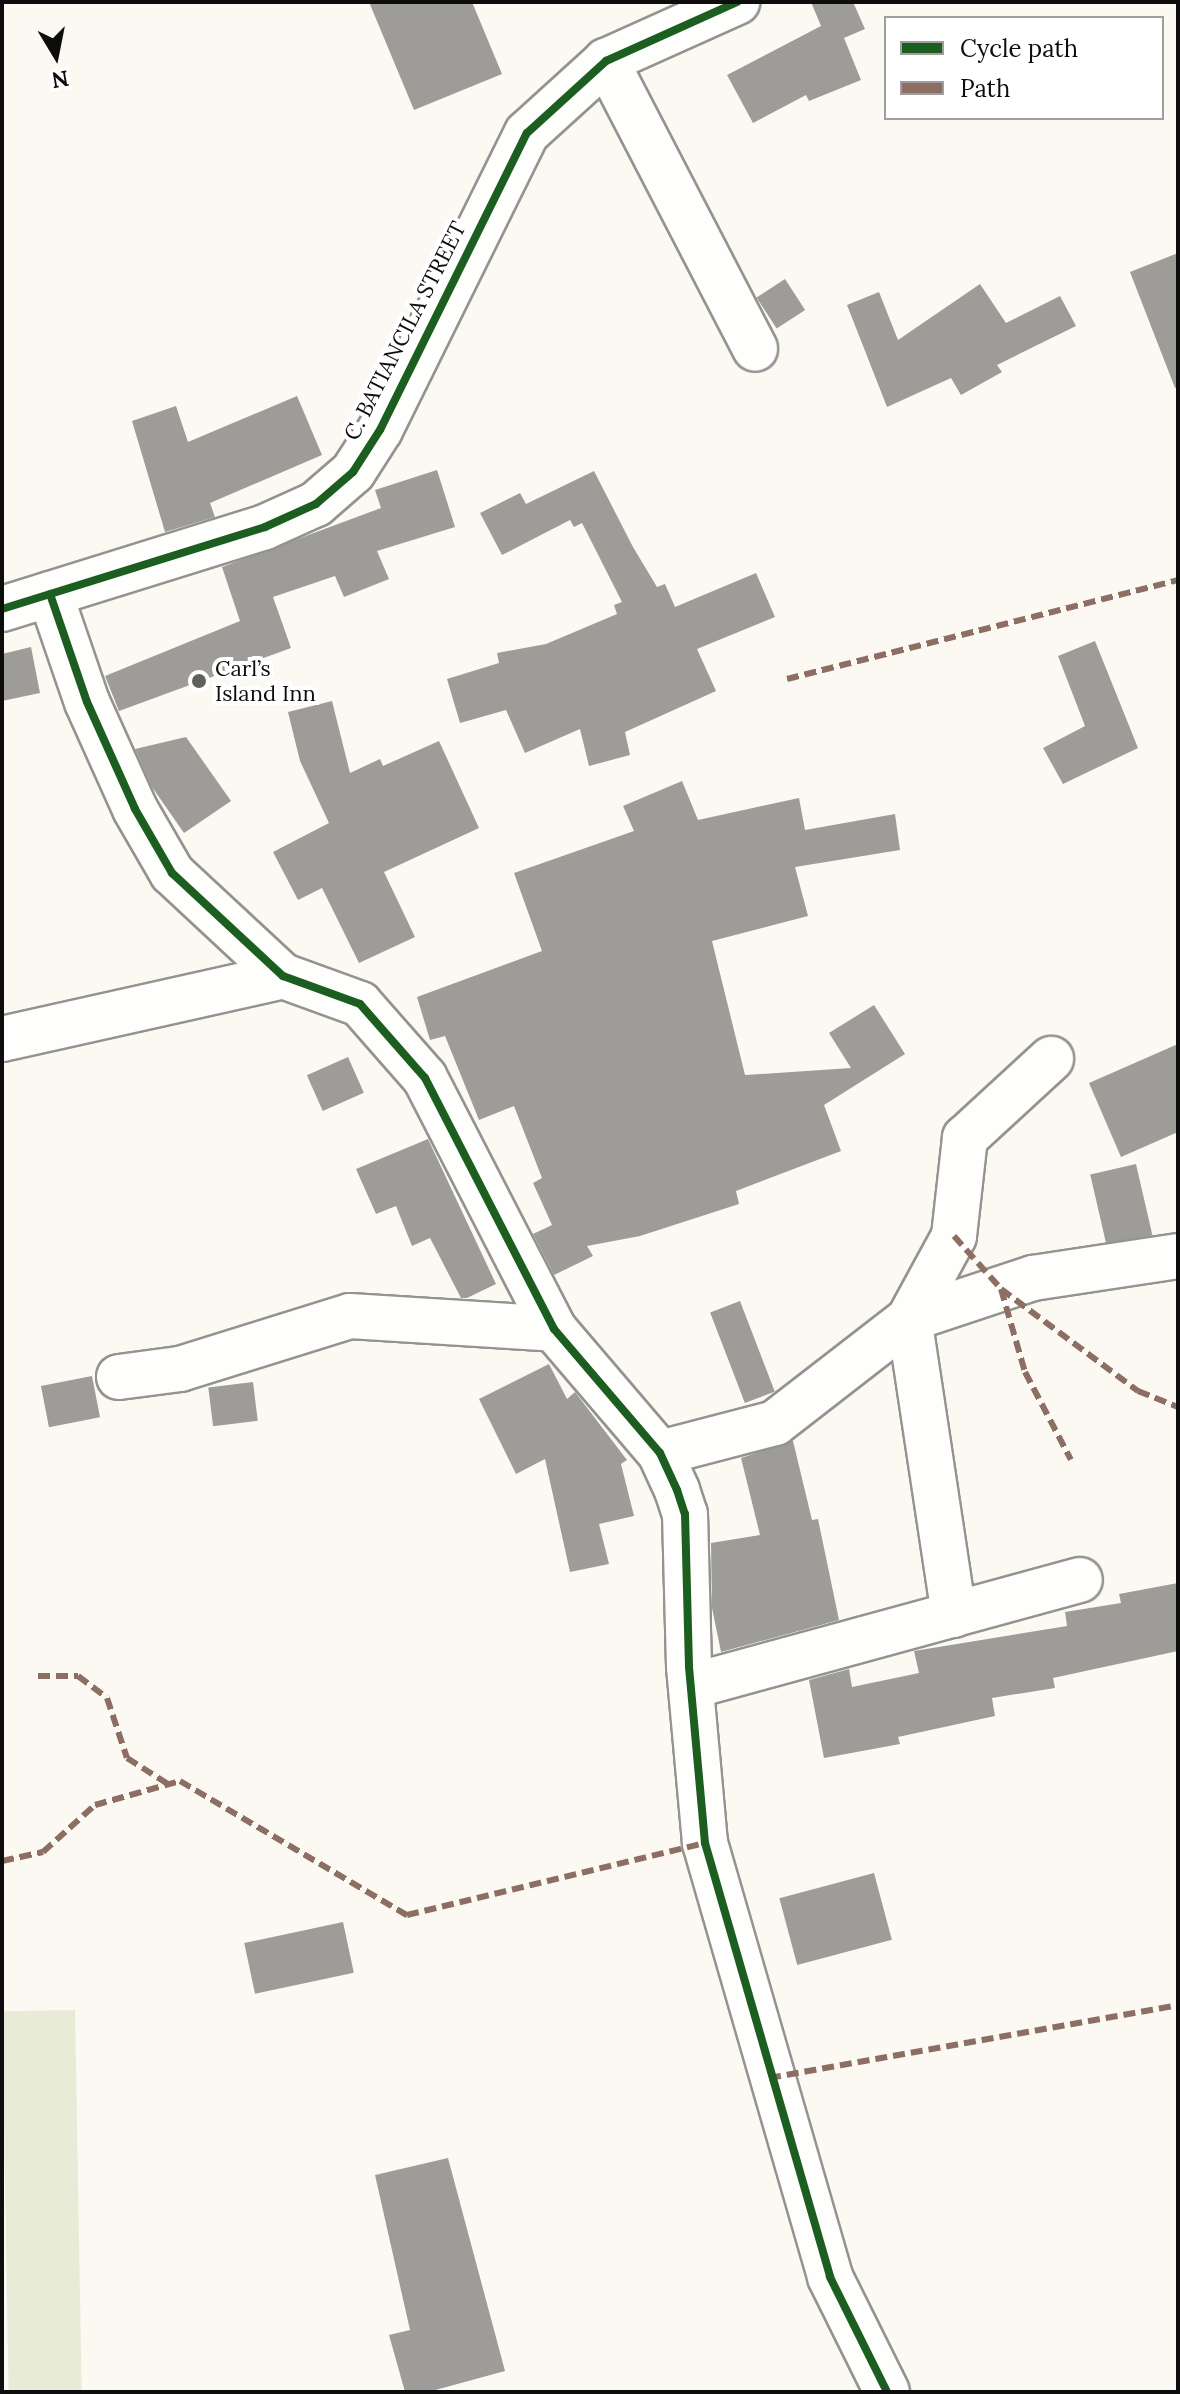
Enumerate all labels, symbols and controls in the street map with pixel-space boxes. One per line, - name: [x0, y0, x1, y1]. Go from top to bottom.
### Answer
- north arrow: [16, 16, 96, 96]
- legend: [884, 16, 1164, 120]
- text: Cycle path: [960, 33, 1078, 64]
- text: N: [49, 64, 71, 95]
- text: Path: [960, 73, 1010, 104]
- street label: C. BATIANCILA STREET: [338, 217, 472, 445]
- place label: Carl’s Island Inn: [215, 655, 316, 706]
- marker: Carl’s Island Inn: [190, 672, 208, 690]

